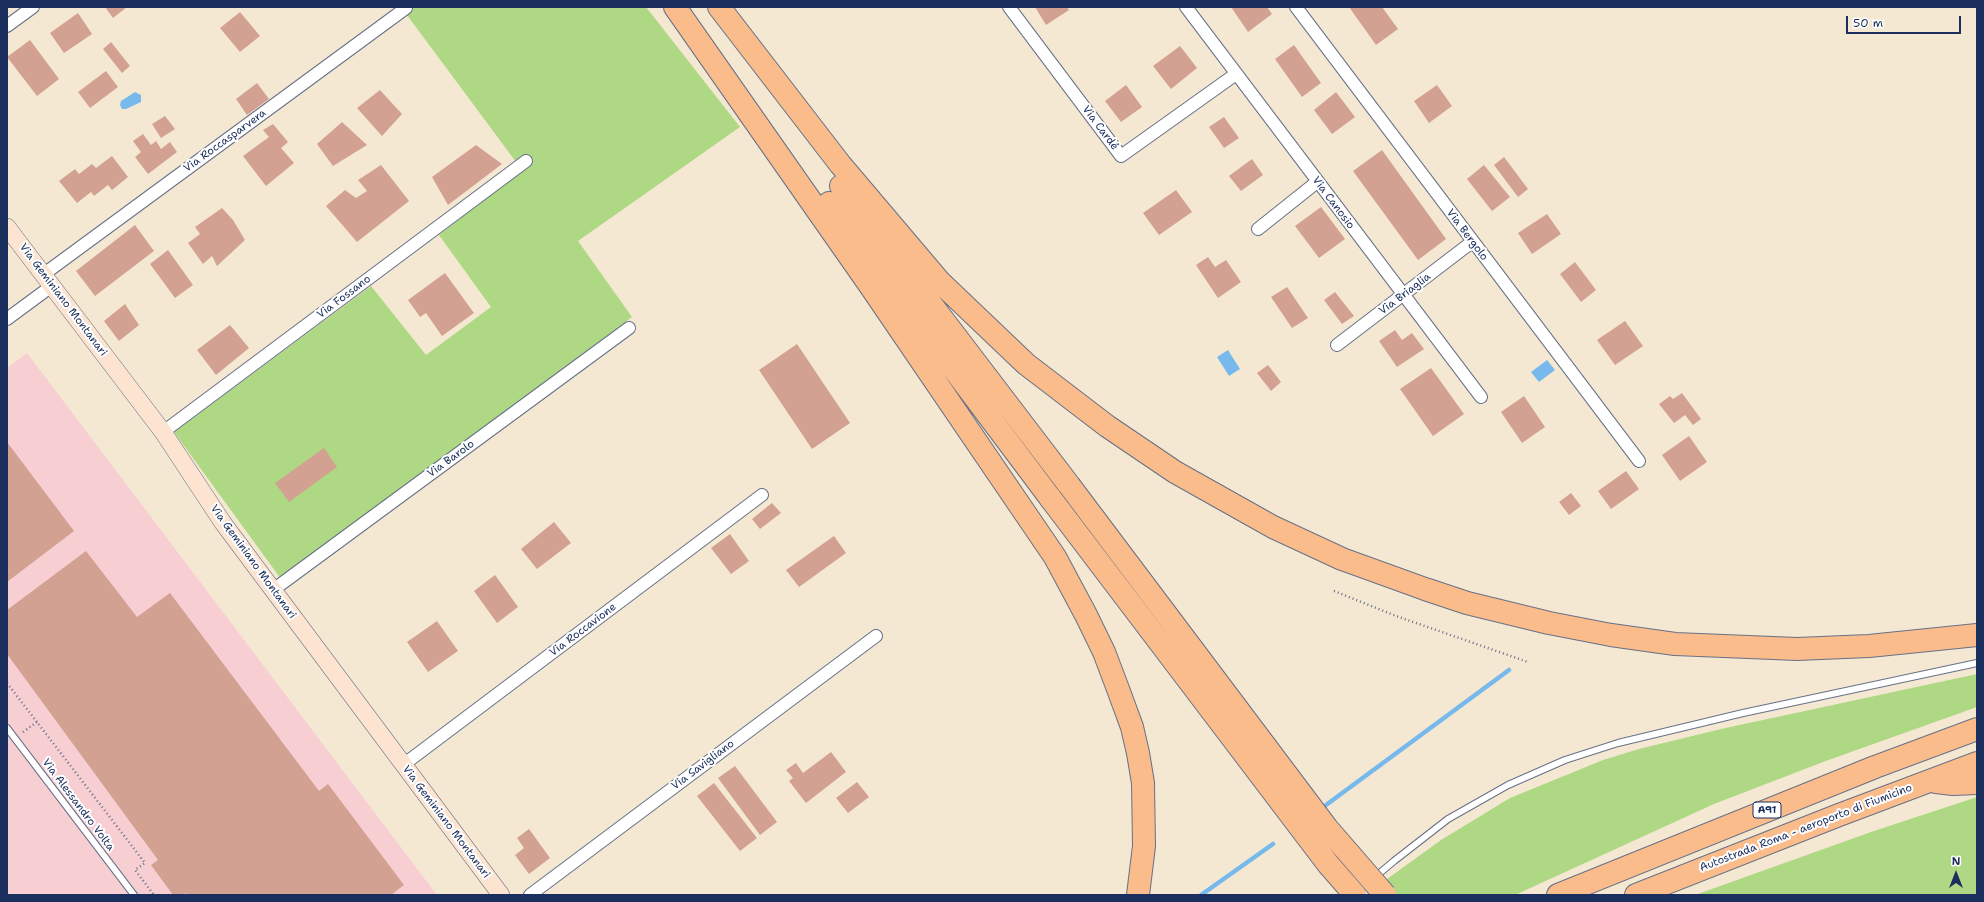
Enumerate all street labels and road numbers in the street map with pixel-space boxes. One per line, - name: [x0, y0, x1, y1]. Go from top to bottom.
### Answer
- street label: Via Cardé: [1079, 103, 1121, 153]
- street label: Via Roccasparvera: [181, 107, 269, 175]
- street label: Via Canosio: [1309, 174, 1357, 232]
- street label: Via Bergolo: [1443, 207, 1491, 263]
- street label: Via Geminiano Montanari: [16, 241, 110, 359]
- street label: Via Briaglia: [1376, 270, 1434, 318]
- street label: Via Fossano: [315, 273, 373, 321]
- street label: Via Barolo: [425, 437, 477, 481]
- street label: Via Geminiano Montanari: [207, 502, 299, 622]
- street label: Via Roccavione: [547, 601, 619, 659]
- street label: Via Savigliano: [669, 737, 737, 793]
- street label: Via Alessandro Volta: [39, 756, 117, 854]
- street label: Via Geminiano Montanari: [399, 763, 493, 881]
- street label: Autostrada Roma - aeroporto di Fiumicino: [1698, 781, 1914, 875]
- road number: A91: [1753, 802, 1781, 818]

